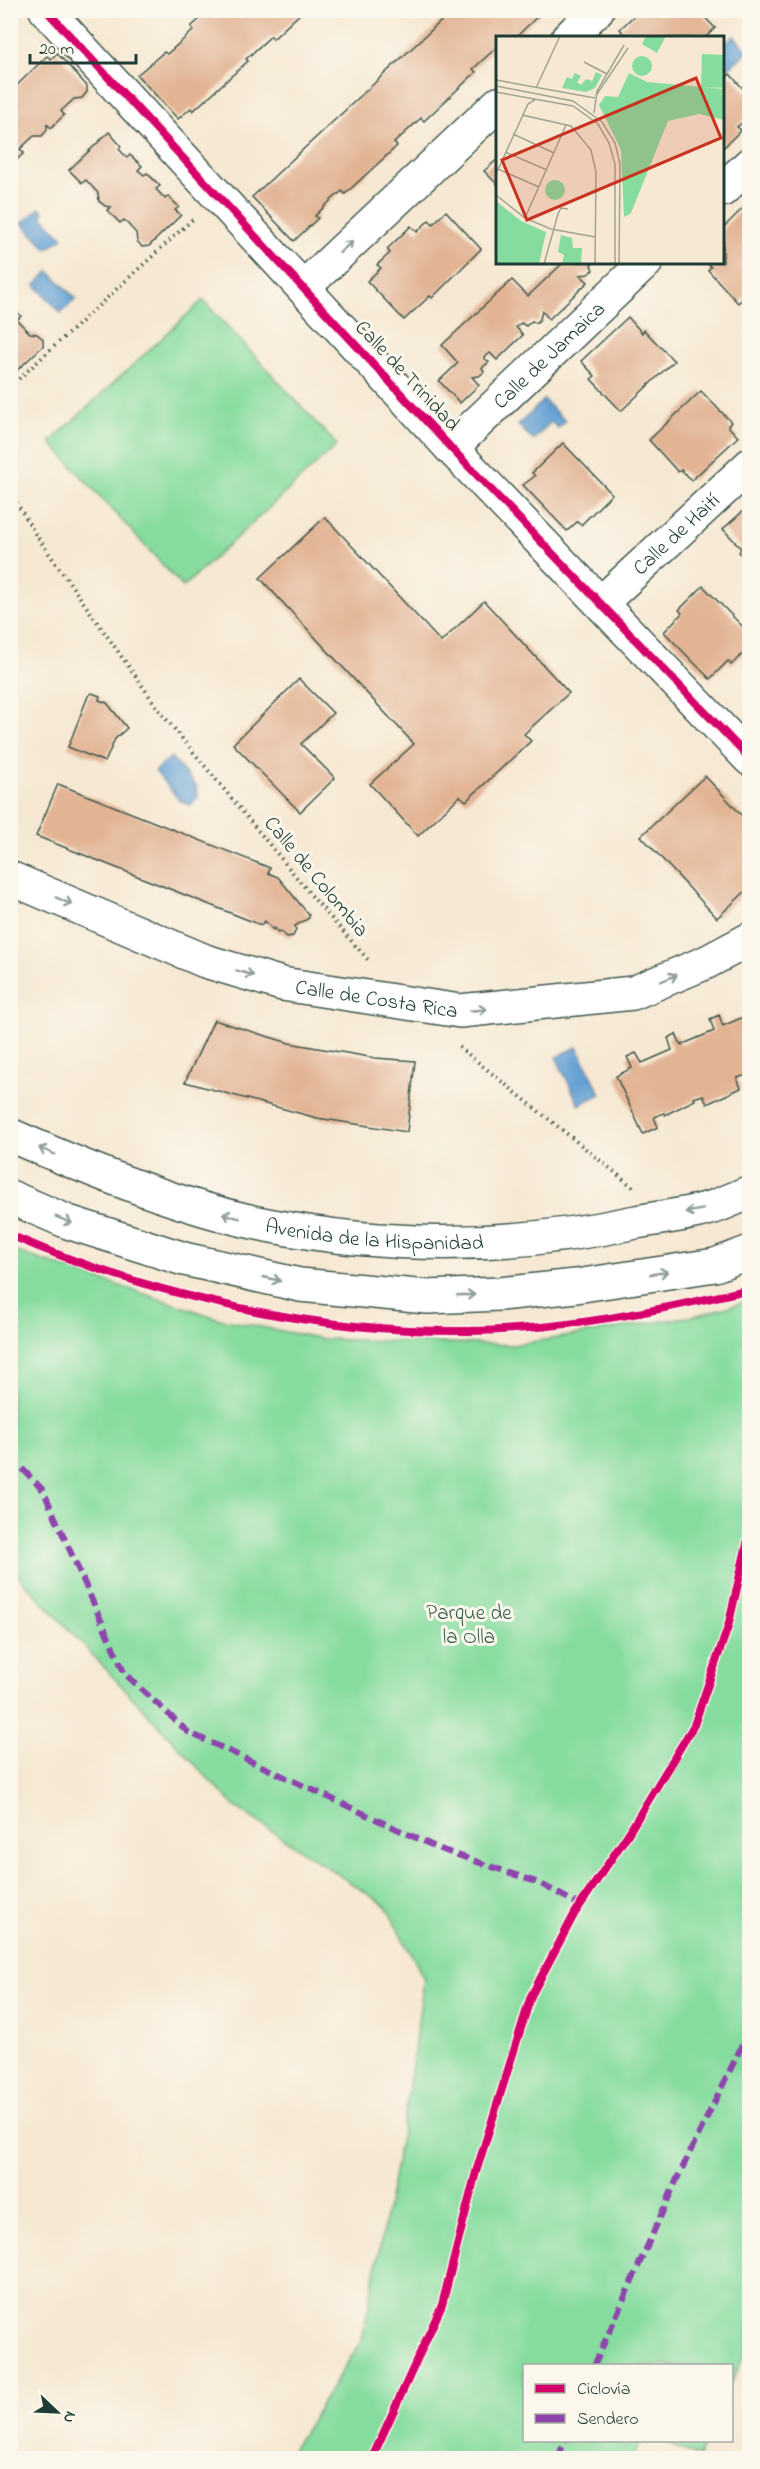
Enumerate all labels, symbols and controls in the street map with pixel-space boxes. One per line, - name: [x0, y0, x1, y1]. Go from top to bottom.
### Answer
- scale bar: [30, 27, 136, 65]
- inset map: [496, 36, 724, 264]
- text: 20 m: [39, 37, 74, 63]
- one-way arrow: [338, 240, 353, 254]
- street label: Calle de Jamaica: [487, 295, 613, 417]
- street label: Calle de Trinidad: [347, 314, 466, 439]
- street label: Calle de Haití: [627, 487, 728, 583]
- street label: Calle de Colombia: [256, 810, 375, 944]
- one-way arrow: [54, 896, 73, 907]
- one-way arrow: [235, 968, 254, 979]
- one-way arrow: [660, 972, 678, 983]
- street label: Calle de Costa Rica: [293, 973, 460, 1027]
- one-way arrow: [468, 1004, 488, 1015]
- one-way arrow: [39, 1145, 57, 1156]
- one-way arrow: [685, 1205, 704, 1216]
- one-way arrow: [222, 1209, 241, 1221]
- street label: Avenida de la Hispanidad: [263, 1212, 484, 1259]
- one-way arrow: [55, 1215, 73, 1226]
- one-way arrow: [649, 1268, 668, 1279]
- one-way arrow: [262, 1273, 281, 1285]
- one-way arrow: [455, 1290, 475, 1301]
- park label: Parque de la Olla: [426, 1599, 512, 1653]
- legend: [523, 2364, 733, 2442]
- text: Ciclovía: [577, 2377, 630, 2403]
- north arrow: [27, 2382, 87, 2442]
- text: N: [56, 2407, 82, 2427]
- text: Sendero: [577, 2407, 639, 2433]

